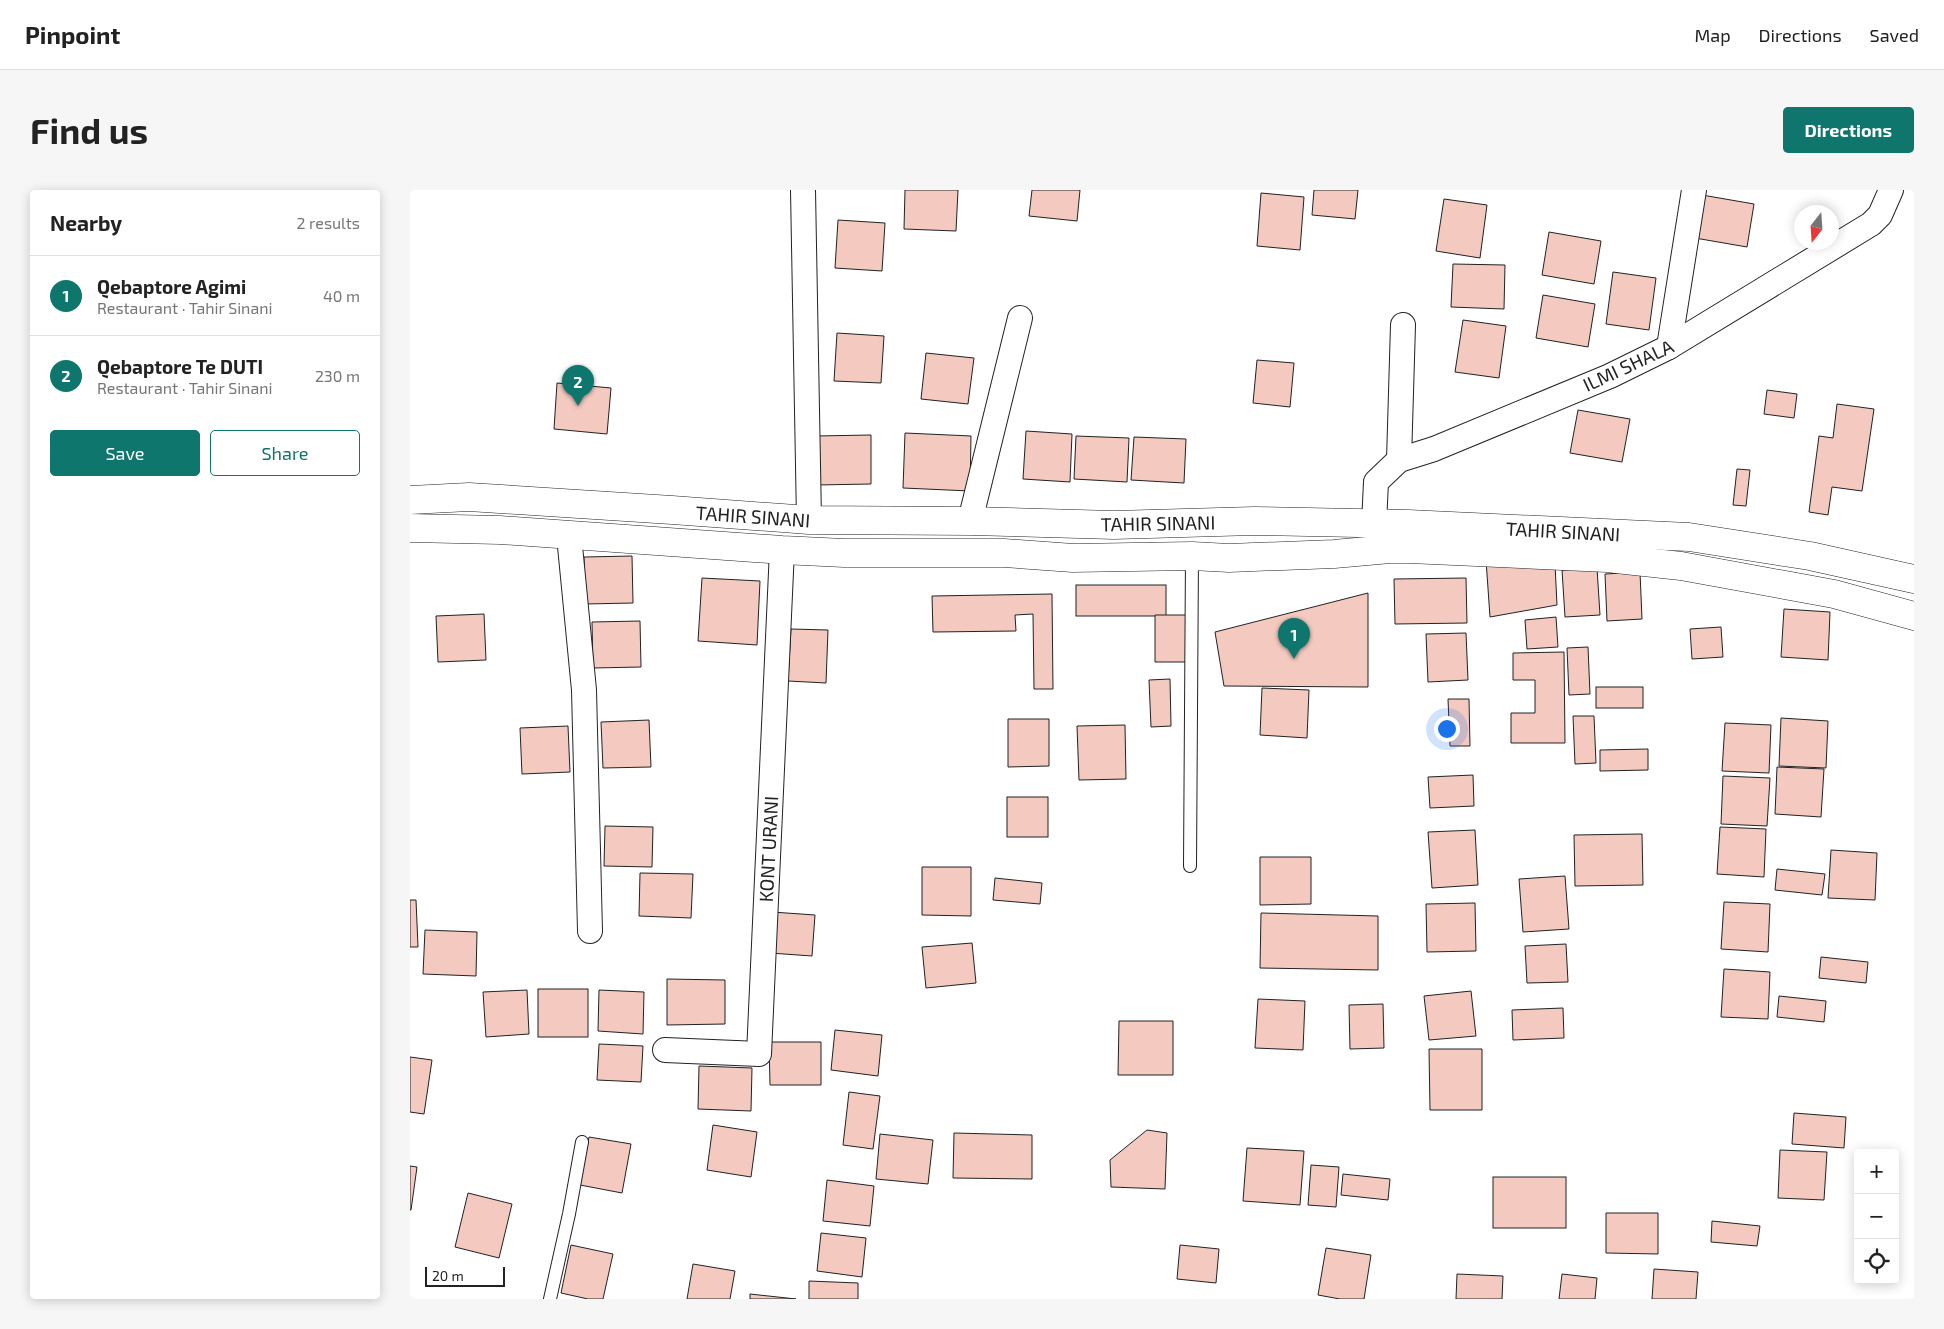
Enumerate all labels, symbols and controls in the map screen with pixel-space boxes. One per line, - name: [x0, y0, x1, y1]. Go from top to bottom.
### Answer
- text: Pinpoint: [25, 20, 120, 49]
- text: Map: [1694, 24, 1731, 46]
- text: Directions: [1759, 24, 1842, 46]
- text: Saved: [1870, 24, 1919, 46]
- button: Directions: [1783, 107, 1914, 153]
- text: Find us: [30, 109, 148, 151]
- north arrow: [1794, 205, 1839, 250]
- text: Nearby: [50, 210, 122, 235]
- text: 2 results: [297, 213, 360, 232]
- text: Qebaptore Agimi: [97, 275, 246, 298]
- text: 1: [63, 286, 69, 305]
- text: 40 m: [323, 286, 360, 305]
- text: Restaurant · Tahir Sinani: [97, 298, 272, 317]
- street label: ILMI SHALA: [1579, 334, 1677, 396]
- text: Qebaptore Te DUTI: [97, 355, 263, 378]
- pin: 2: [562, 365, 594, 406]
- text: 2: [61, 366, 71, 385]
- text: 230 m: [315, 366, 360, 385]
- text: Restaurant · Tahir Sinani: [97, 378, 272, 397]
- button: Save: [50, 430, 200, 476]
- button: Share: [210, 430, 360, 476]
- street label: TAHIR SINANI: [695, 501, 811, 531]
- street label: TAHIR SINANI: [1101, 511, 1215, 535]
- street label: TAHIR SINANI: [1505, 517, 1621, 545]
- pin: 1: [1278, 618, 1310, 659]
- your location: [1434, 716, 1460, 742]
- street label: KONT URANI: [754, 795, 782, 903]
- map controls: [1854, 1149, 1899, 1284]
- button: +: [1854, 1149, 1899, 1194]
- button: −: [1854, 1194, 1899, 1239]
- button: locate: [1854, 1239, 1899, 1284]
- scale bar: [425, 1264, 505, 1287]
- text: 20 m: [432, 1267, 464, 1284]

